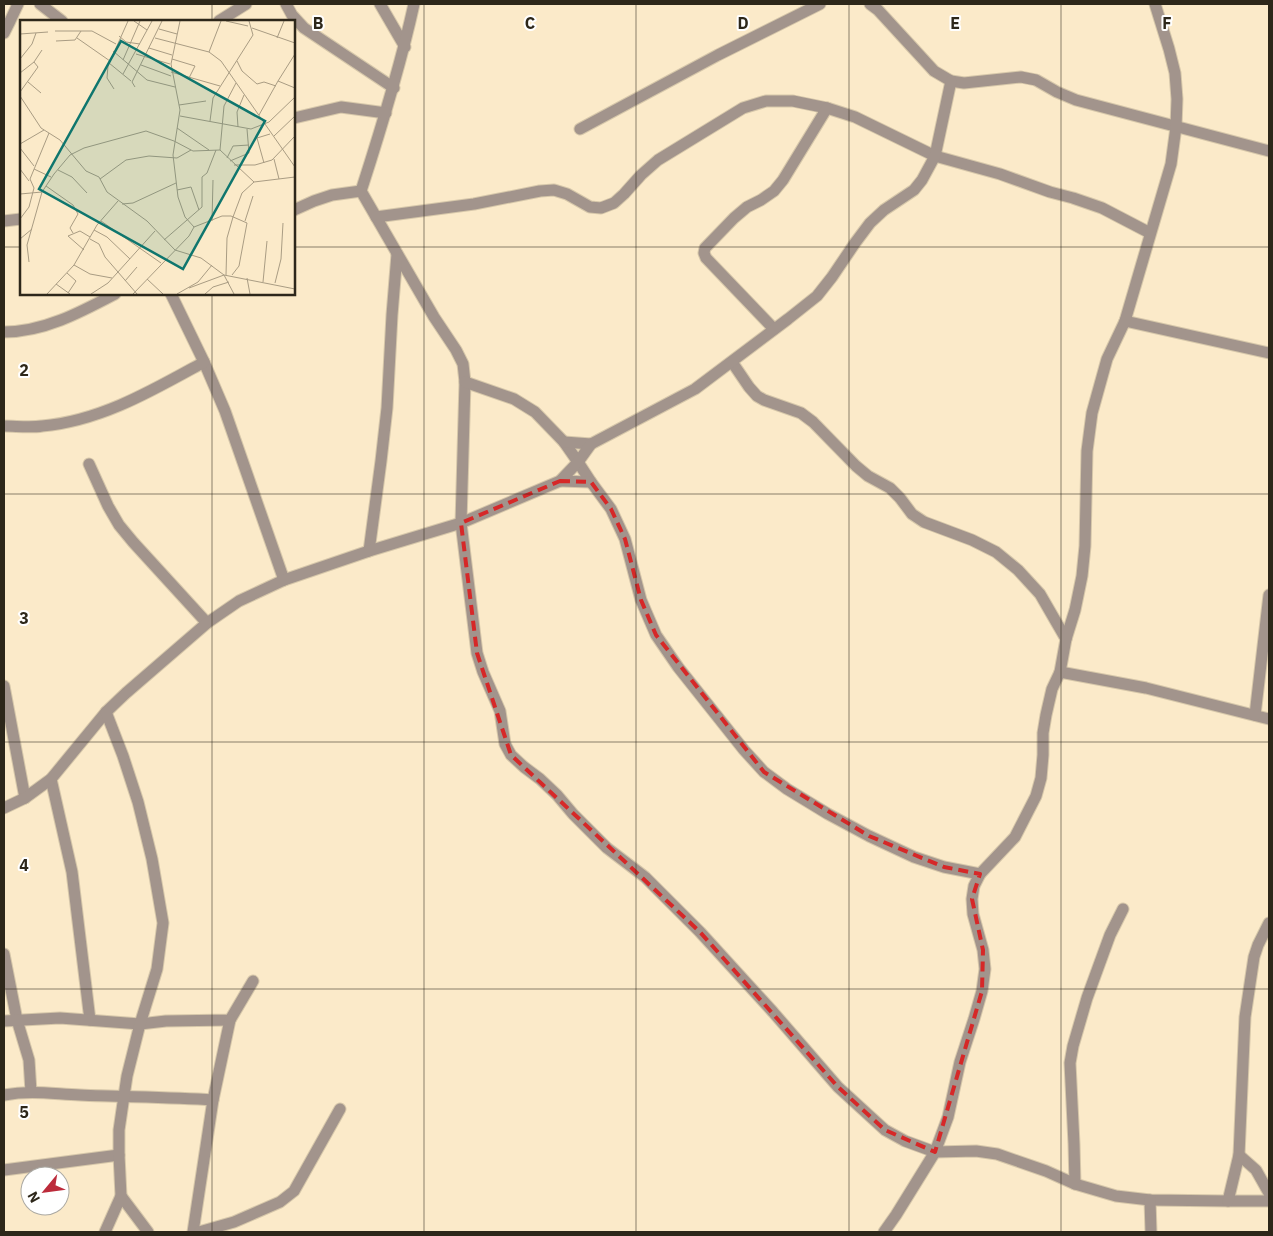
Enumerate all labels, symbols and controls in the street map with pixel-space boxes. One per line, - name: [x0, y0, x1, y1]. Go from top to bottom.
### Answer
- text: B: [313, 13, 324, 33]
- text: C: [525, 13, 535, 33]
- text: D: [737, 13, 749, 33]
- text: E: [950, 13, 960, 33]
- text: F: [1162, 13, 1172, 33]
- inset map: [20, 20, 295, 295]
- text: 2: [19, 360, 29, 380]
- text: 3: [19, 608, 29, 628]
- text: 4: [19, 855, 29, 875]
- text: 5: [19, 1102, 29, 1122]
- north arrow: [20, 1166, 70, 1216]
- text: N: [23, 1189, 44, 1206]

